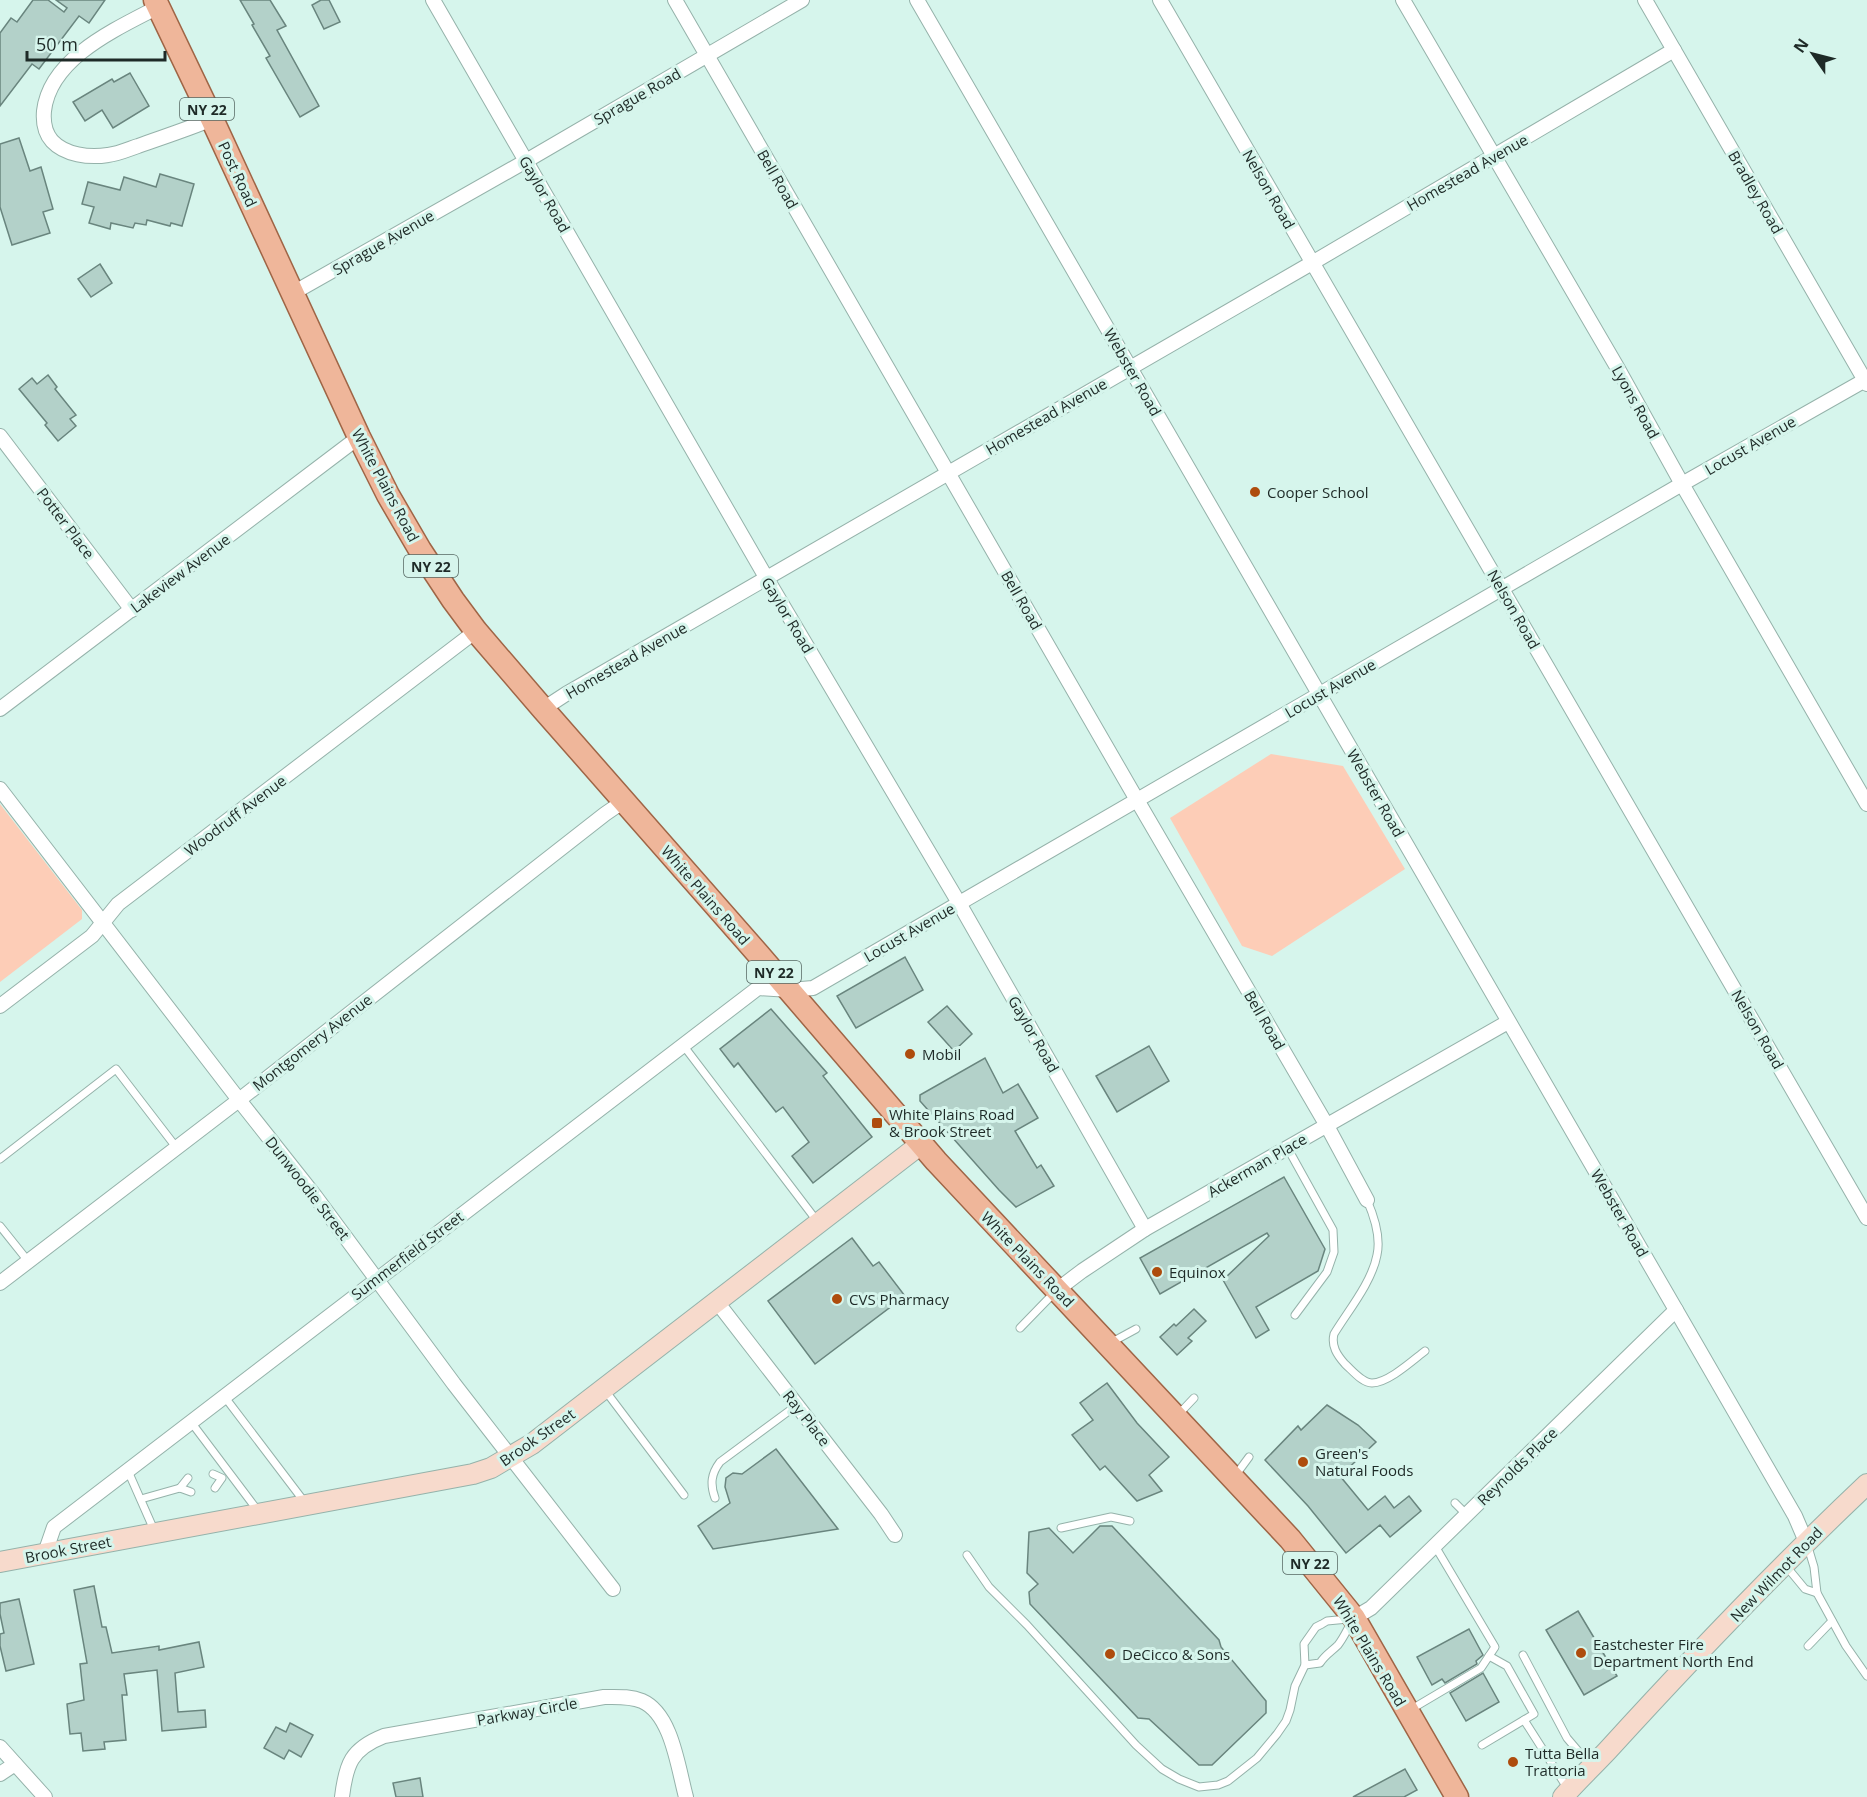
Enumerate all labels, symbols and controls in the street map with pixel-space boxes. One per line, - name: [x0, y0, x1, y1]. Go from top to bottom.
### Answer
- scale bar: [27, 24, 165, 62]
- north arrow: [1783, 24, 1843, 84]
- text: 50 m: [36, 32, 78, 56]
- text: N: [1788, 34, 1813, 57]
- street label: Sprague Road: [590, 63, 684, 129]
- road number: NY 22: [180, 98, 234, 120]
- street label: Homestead Avenue: [1403, 129, 1531, 215]
- street label: Post Road: [214, 138, 262, 210]
- street label: Bell Road: [753, 146, 803, 212]
- street label: Nelson Road: [1238, 146, 1300, 232]
- street label: Bradley Road: [1724, 147, 1788, 237]
- street label: Gaylor Road: [515, 152, 575, 236]
- street label: Sprague Avenue: [329, 205, 437, 279]
- street label: Webster Road: [1100, 324, 1166, 420]
- street label: Lyons Road: [1608, 362, 1664, 442]
- street label: Homestead Avenue: [982, 373, 1110, 459]
- street label: Locust Avenue: [1701, 411, 1799, 479]
- street label: White Plains Road: [348, 425, 424, 545]
- place label: Cooper School: [1267, 482, 1369, 502]
- street label: Potter Place: [33, 483, 99, 563]
- marker: Cooper School: [1248, 485, 1262, 499]
- street label: Lakeview Avenue: [126, 529, 234, 617]
- road number: NY 22: [404, 555, 458, 577]
- street label: Nelson Road: [1483, 566, 1545, 652]
- street label: Bell Road: [997, 567, 1047, 633]
- street label: Gaylor Road: [757, 573, 819, 657]
- street label: Homestead Avenue: [562, 617, 690, 703]
- street label: Locust Avenue: [1281, 654, 1379, 722]
- street label: Webster Road: [1343, 745, 1409, 841]
- street label: Woodruff Avenue: [180, 770, 290, 860]
- street label: White Plains Road: [657, 841, 755, 949]
- street label: Locust Avenue: [860, 898, 958, 966]
- road number: NY 22: [747, 961, 801, 983]
- street label: Nelson Road: [1727, 986, 1789, 1072]
- street label: Bell Road: [1240, 987, 1290, 1053]
- street label: Montgomery Avenue: [248, 989, 376, 1095]
- street label: Gaylor Road: [1004, 992, 1064, 1076]
- place label: Mobil: [922, 1044, 961, 1064]
- marker: Mobil: [903, 1047, 917, 1061]
- place label: White Plains Road & Brook Street: [889, 1104, 1014, 1141]
- marker: White Plains Road & Brook Street: [870, 1116, 884, 1130]
- street label: Ackerman Place: [1204, 1129, 1310, 1201]
- street label: Dunwoodie Street: [261, 1132, 355, 1244]
- street label: Webster Road: [1587, 1165, 1653, 1261]
- street label: Summerfield Street: [347, 1206, 467, 1304]
- street label: White Plains Road: [977, 1207, 1079, 1311]
- place label: Equinox: [1169, 1262, 1226, 1282]
- marker: Equinox: [1150, 1265, 1164, 1279]
- place label: CVS Pharmacy: [849, 1289, 950, 1309]
- marker: CVS Pharmacy: [830, 1292, 844, 1306]
- street label: Ray Place: [779, 1386, 835, 1450]
- street label: Brook Street: [495, 1404, 579, 1470]
- street label: Reynolds Place: [1473, 1423, 1561, 1509]
- place label: Green's Natural Foods: [1315, 1443, 1413, 1480]
- marker: Green's Natural Foods: [1296, 1455, 1310, 1469]
- street label: New Wilmot Road: [1726, 1522, 1826, 1626]
- street label: Brook Street: [23, 1531, 113, 1567]
- road number: NY 22: [1283, 1552, 1337, 1574]
- street label: White Plains Road: [1329, 1592, 1411, 1710]
- place label: Eastchester Fire Department North End: [1593, 1634, 1754, 1671]
- place label: DeCicco & Sons: [1122, 1644, 1230, 1664]
- marker: Eastchester Fire Department North End: [1574, 1646, 1588, 1660]
- marker: DeCicco & Sons: [1103, 1647, 1117, 1661]
- street label: Parkway Circle: [475, 1692, 579, 1730]
- place label: Tutta Bella Trattoria: [1525, 1743, 1599, 1780]
- marker: Tutta Bella Trattoria: [1506, 1755, 1520, 1769]

